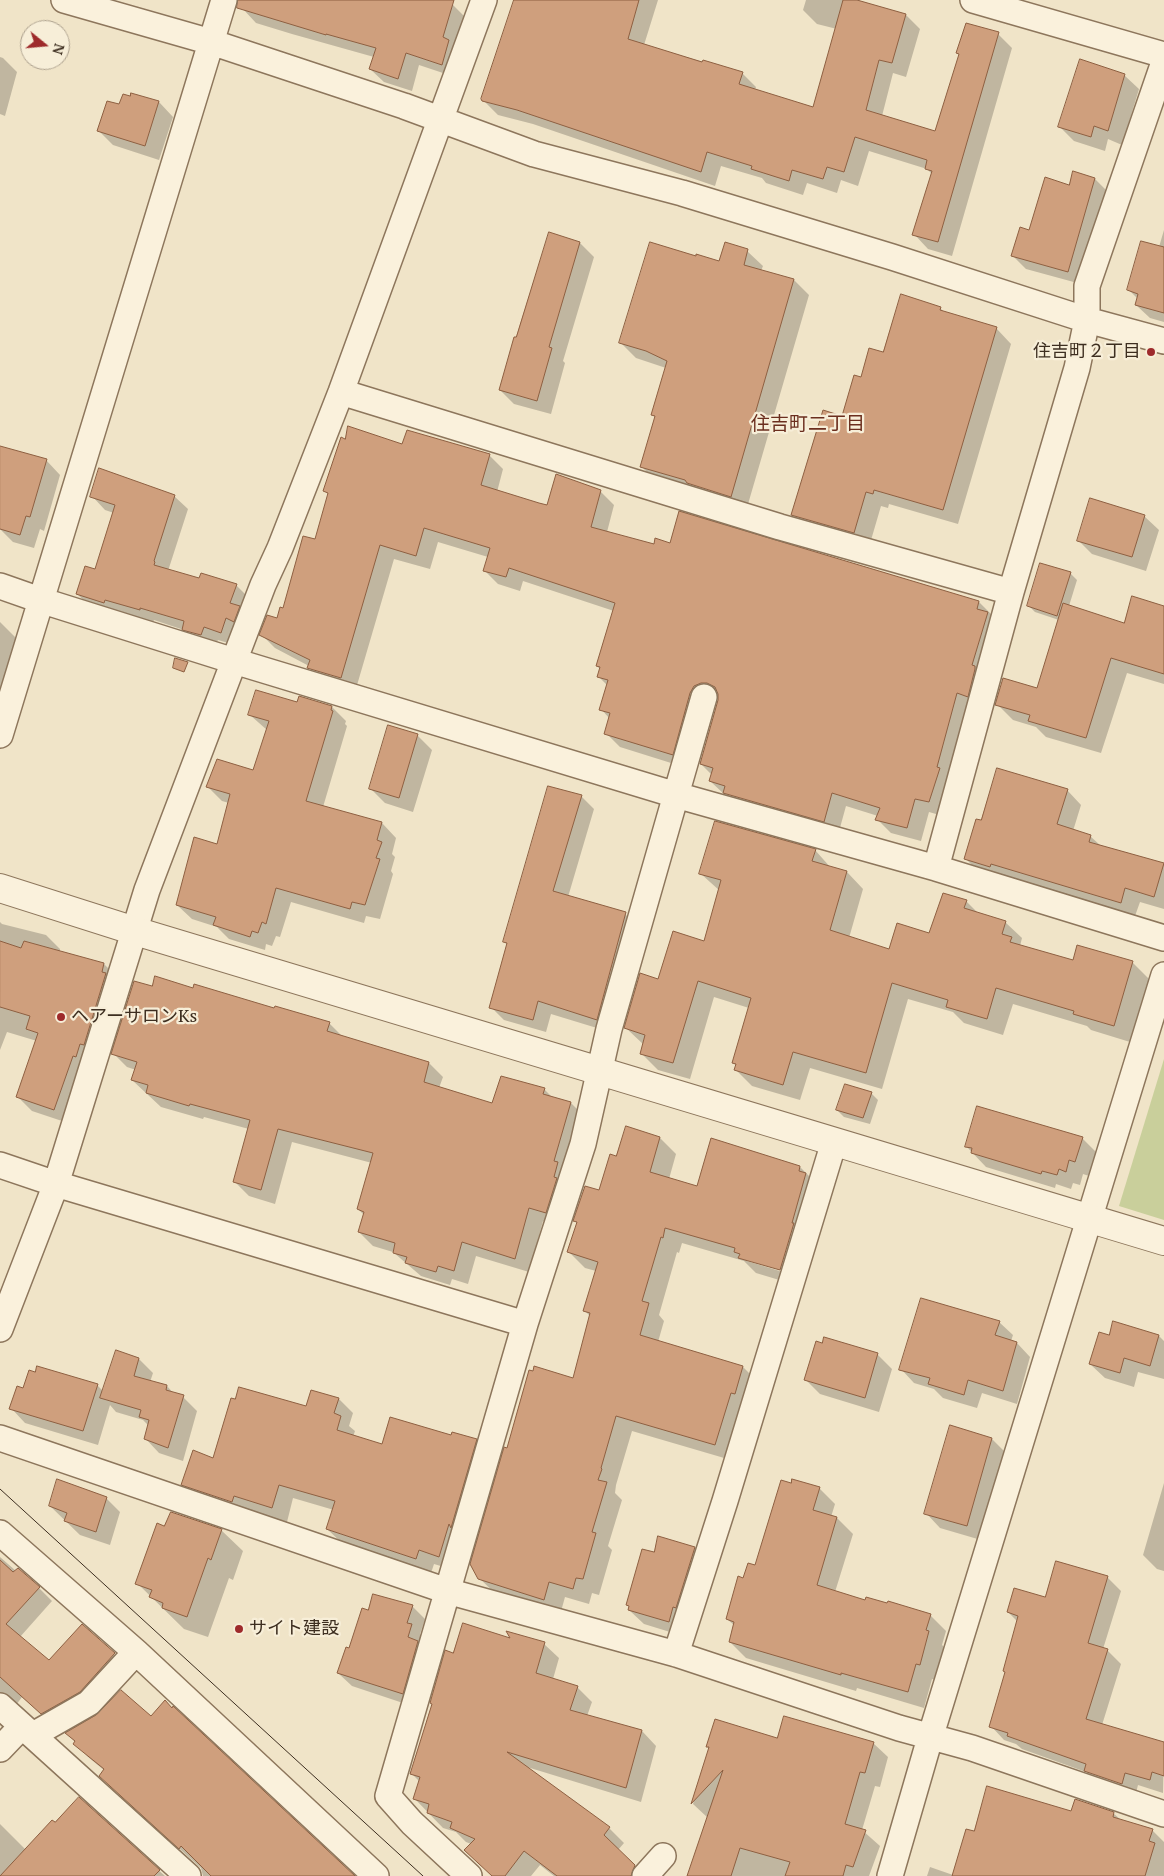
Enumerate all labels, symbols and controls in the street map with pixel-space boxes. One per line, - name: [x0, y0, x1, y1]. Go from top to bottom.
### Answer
- north arrow: [20, 20, 70, 70]
- text: N: [48, 41, 70, 57]
- place label: 住吉町２丁目: [1033, 341, 1141, 363]
- marker: 住吉町２丁目: [1145, 346, 1157, 358]
- district label: 住吉町二丁目: [751, 414, 865, 436]
- place label: ヘアーサロンKs: [71, 1006, 197, 1028]
- marker: ヘアーサロンKs: [55, 1011, 67, 1023]
- place label: サイト建設: [249, 1618, 339, 1640]
- marker: サイト建設: [233, 1623, 245, 1635]

